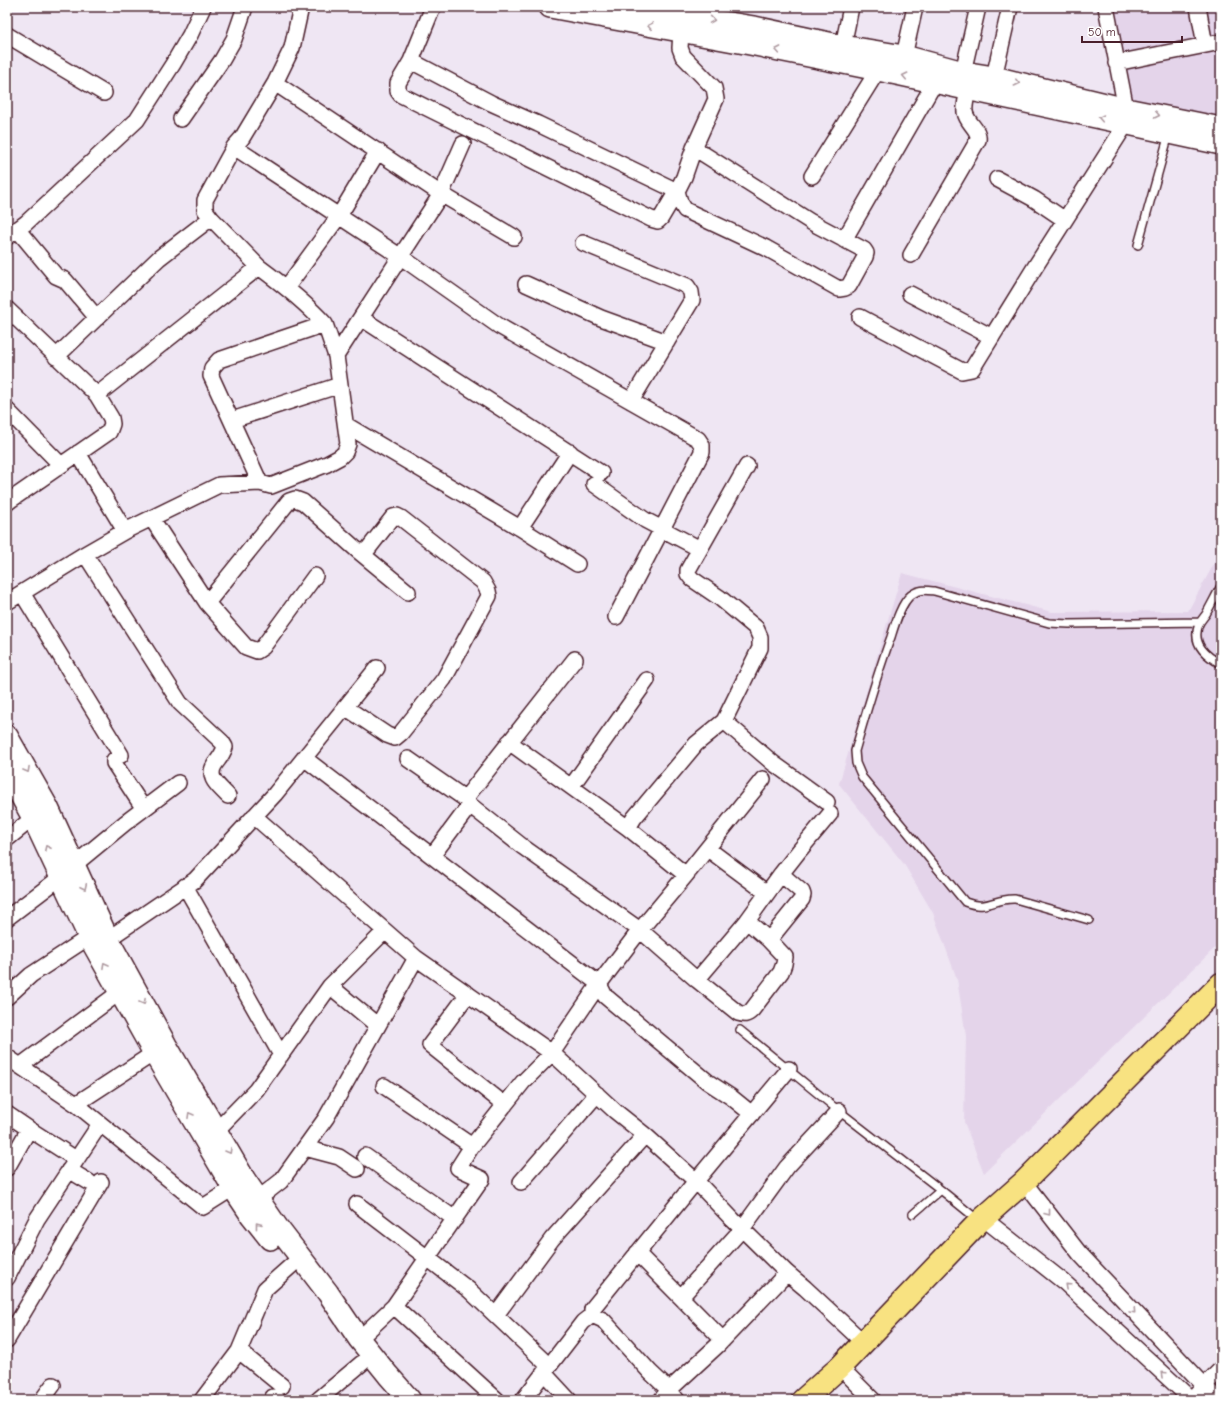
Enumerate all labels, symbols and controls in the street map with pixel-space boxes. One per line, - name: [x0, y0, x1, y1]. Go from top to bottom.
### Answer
- one-way arrow: [709, 15, 715, 24]
- scale bar: [1082, 18, 1182, 44]
- one-way arrow: [647, 22, 653, 31]
- text: 50 m: [1088, 25, 1116, 39]
- one-way arrow: [775, 46, 781, 55]
- one-way arrow: [902, 72, 908, 80]
- one-way arrow: [1013, 78, 1020, 87]
- one-way arrow: [1154, 111, 1161, 119]
- one-way arrow: [1098, 115, 1104, 123]
- one-way arrow: [22, 766, 29, 773]
- one-way arrow: [44, 845, 52, 853]
- one-way arrow: [79, 882, 87, 890]
- one-way arrow: [102, 962, 110, 969]
- one-way arrow: [138, 998, 145, 1006]
- one-way arrow: [187, 1112, 194, 1119]
- one-way arrow: [224, 1147, 231, 1154]
- one-way arrow: [1043, 1208, 1050, 1215]
- one-way arrow: [256, 1222, 263, 1229]
- one-way arrow: [1065, 1283, 1072, 1290]
- one-way arrow: [1128, 1306, 1135, 1313]
- one-way arrow: [1161, 1371, 1168, 1378]

